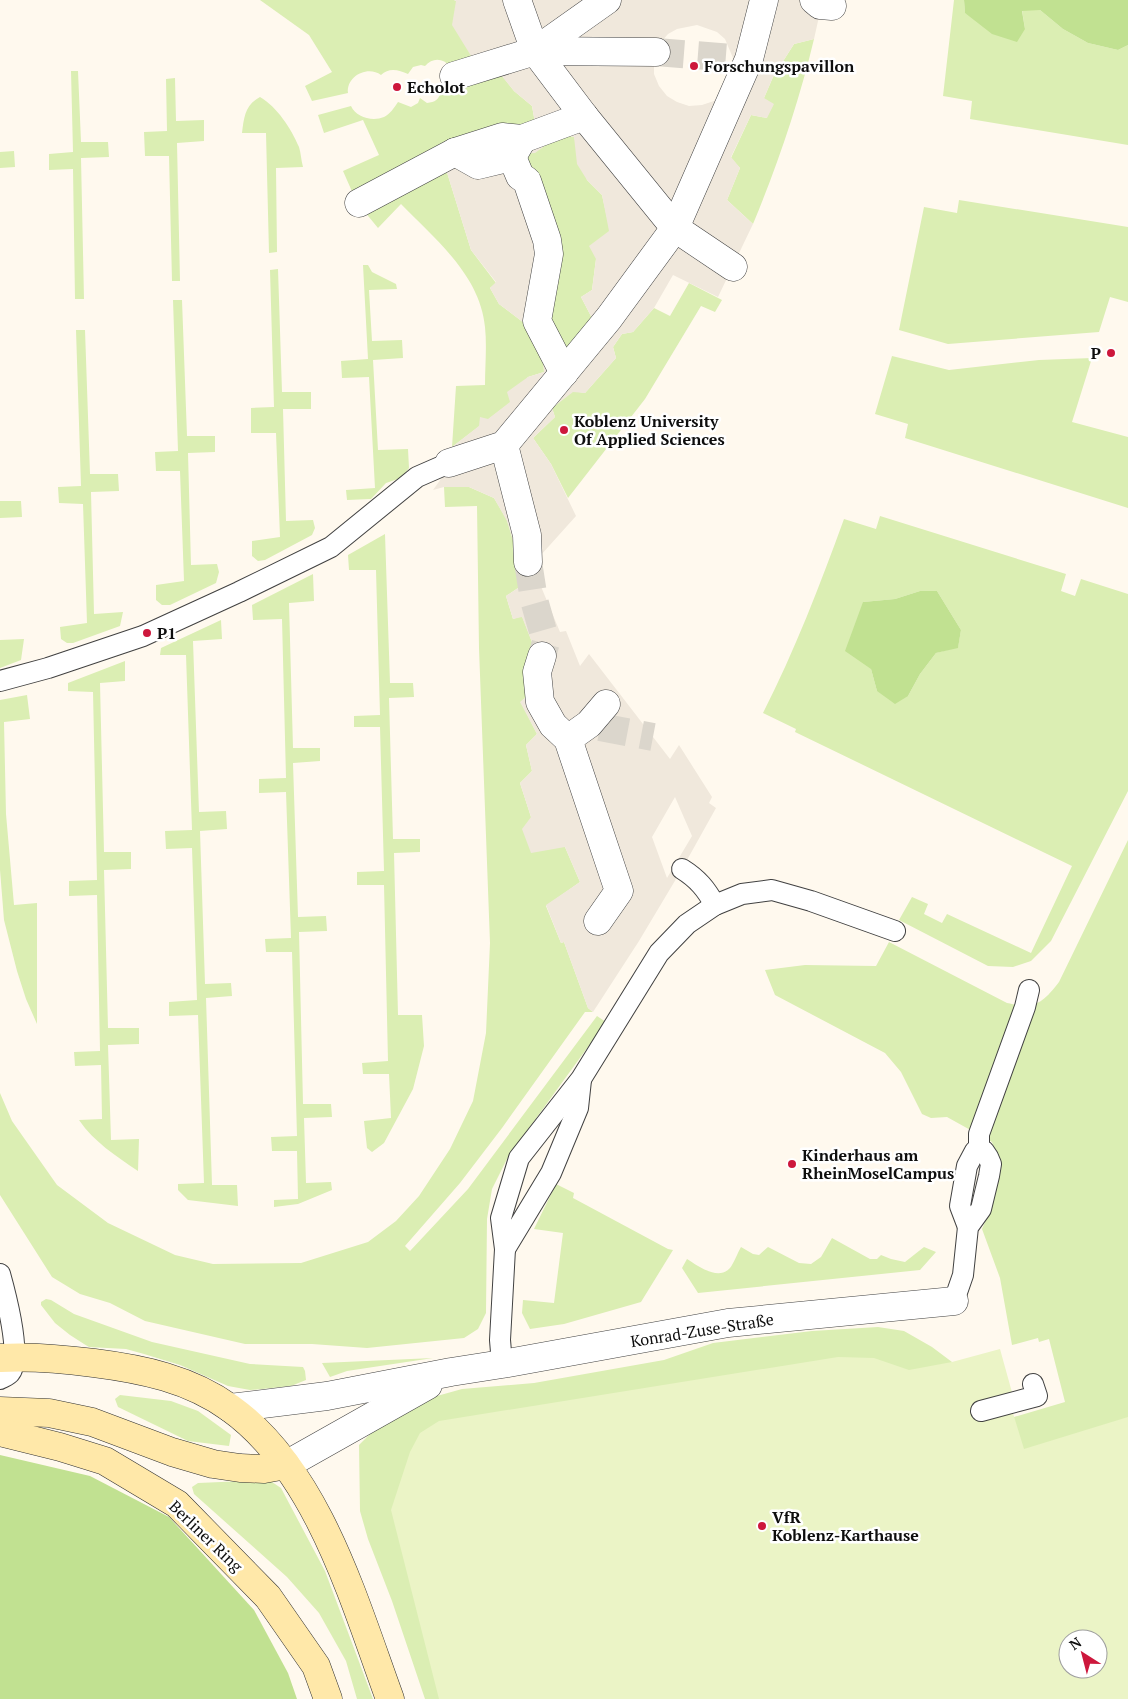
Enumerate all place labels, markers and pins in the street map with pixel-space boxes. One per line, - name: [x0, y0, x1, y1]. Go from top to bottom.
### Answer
- place label: Forschungspavillon: [704, 55, 855, 77]
- marker: Forschungspavillon: [688, 60, 700, 72]
- place label: Echolot: [407, 76, 466, 98]
- marker: Echolot: [391, 81, 403, 93]
- place label: P: [1091, 342, 1101, 364]
- marker: P: [1105, 347, 1117, 359]
- place label: Koblenz University Of Applied Sciences: [574, 410, 725, 450]
- marker: Koblenz University Of Applied Sciences: [558, 424, 570, 436]
- place label: P1: [157, 622, 176, 644]
- marker: P1: [141, 627, 153, 639]
- place label: Kinderhaus am RheinMoselCampus: [802, 1144, 954, 1184]
- marker: Kinderhaus am RheinMoselCampus: [786, 1158, 798, 1170]
- place label: VfR Koblenz-Karthause: [772, 1506, 919, 1546]
- marker: VfR Koblenz-Karthause: [756, 1520, 768, 1532]

